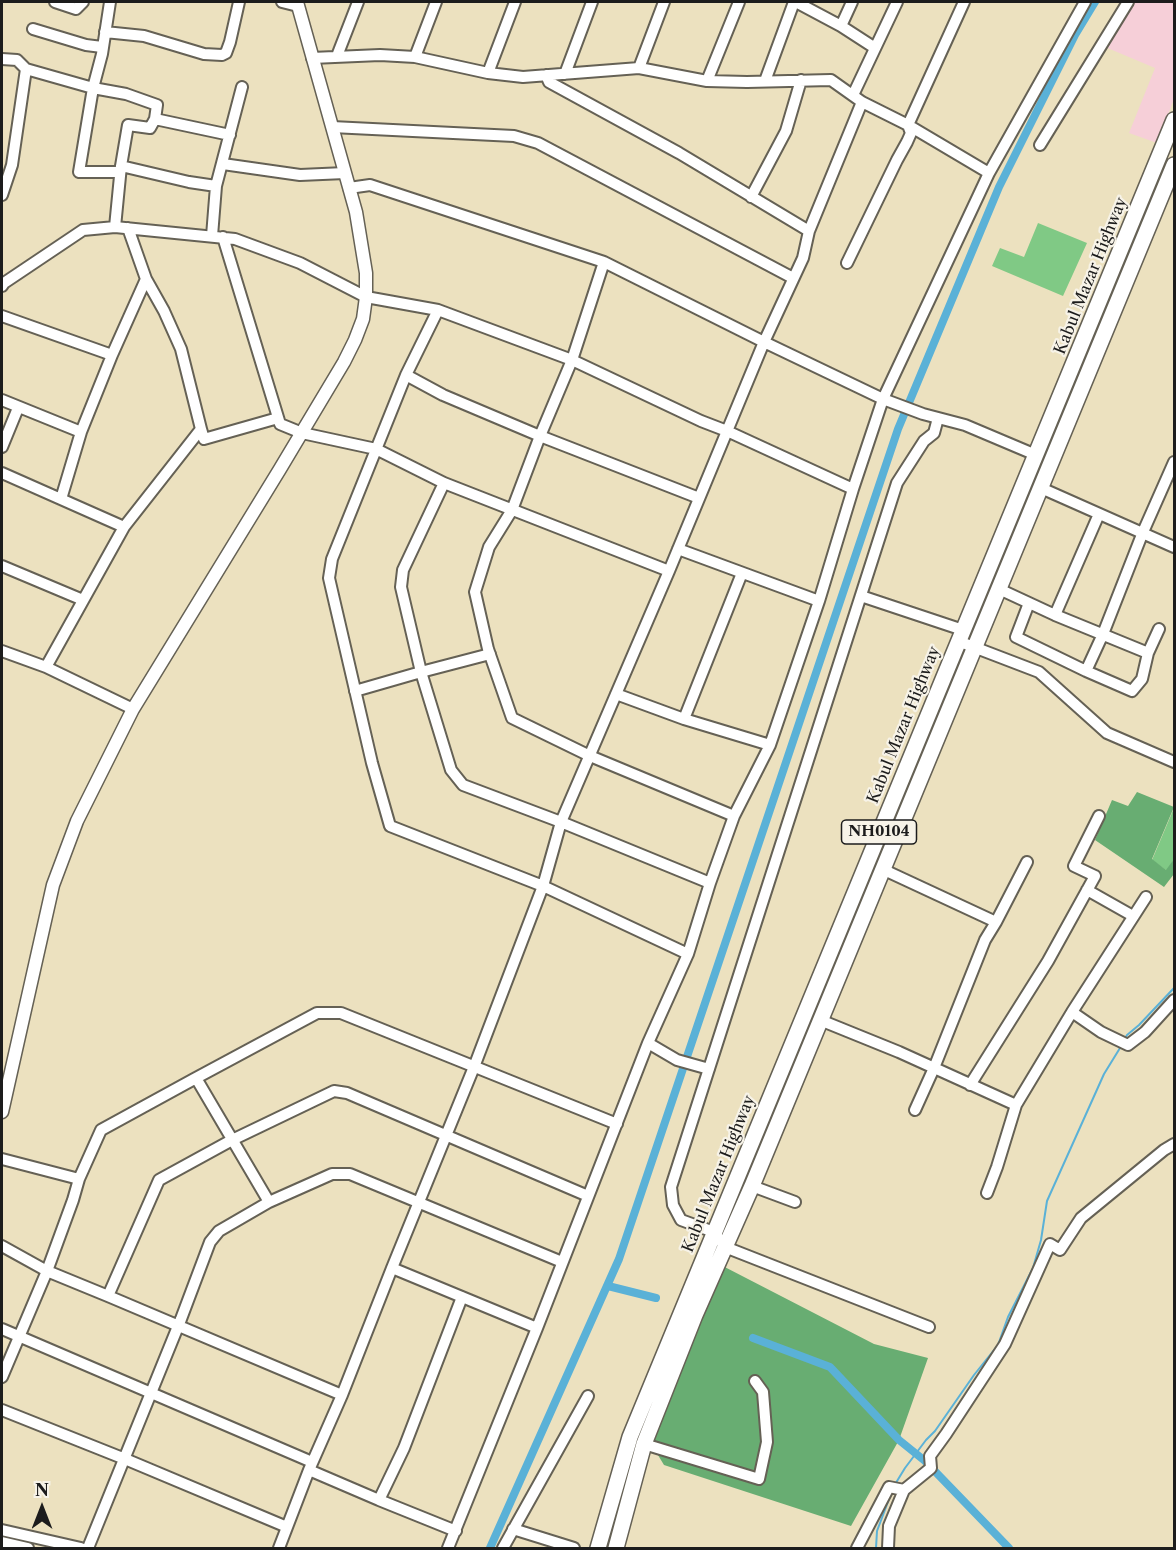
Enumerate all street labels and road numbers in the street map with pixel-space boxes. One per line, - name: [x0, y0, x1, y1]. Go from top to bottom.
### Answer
- street label: Kabul Mazar Highway: [1051, 195, 1131, 357]
- street label: Kabul Mazar Highway: [864, 644, 944, 806]
- road number: NH0104: [842, 820, 916, 844]
- street label: Kabul Mazar Highway: [679, 1093, 759, 1255]

